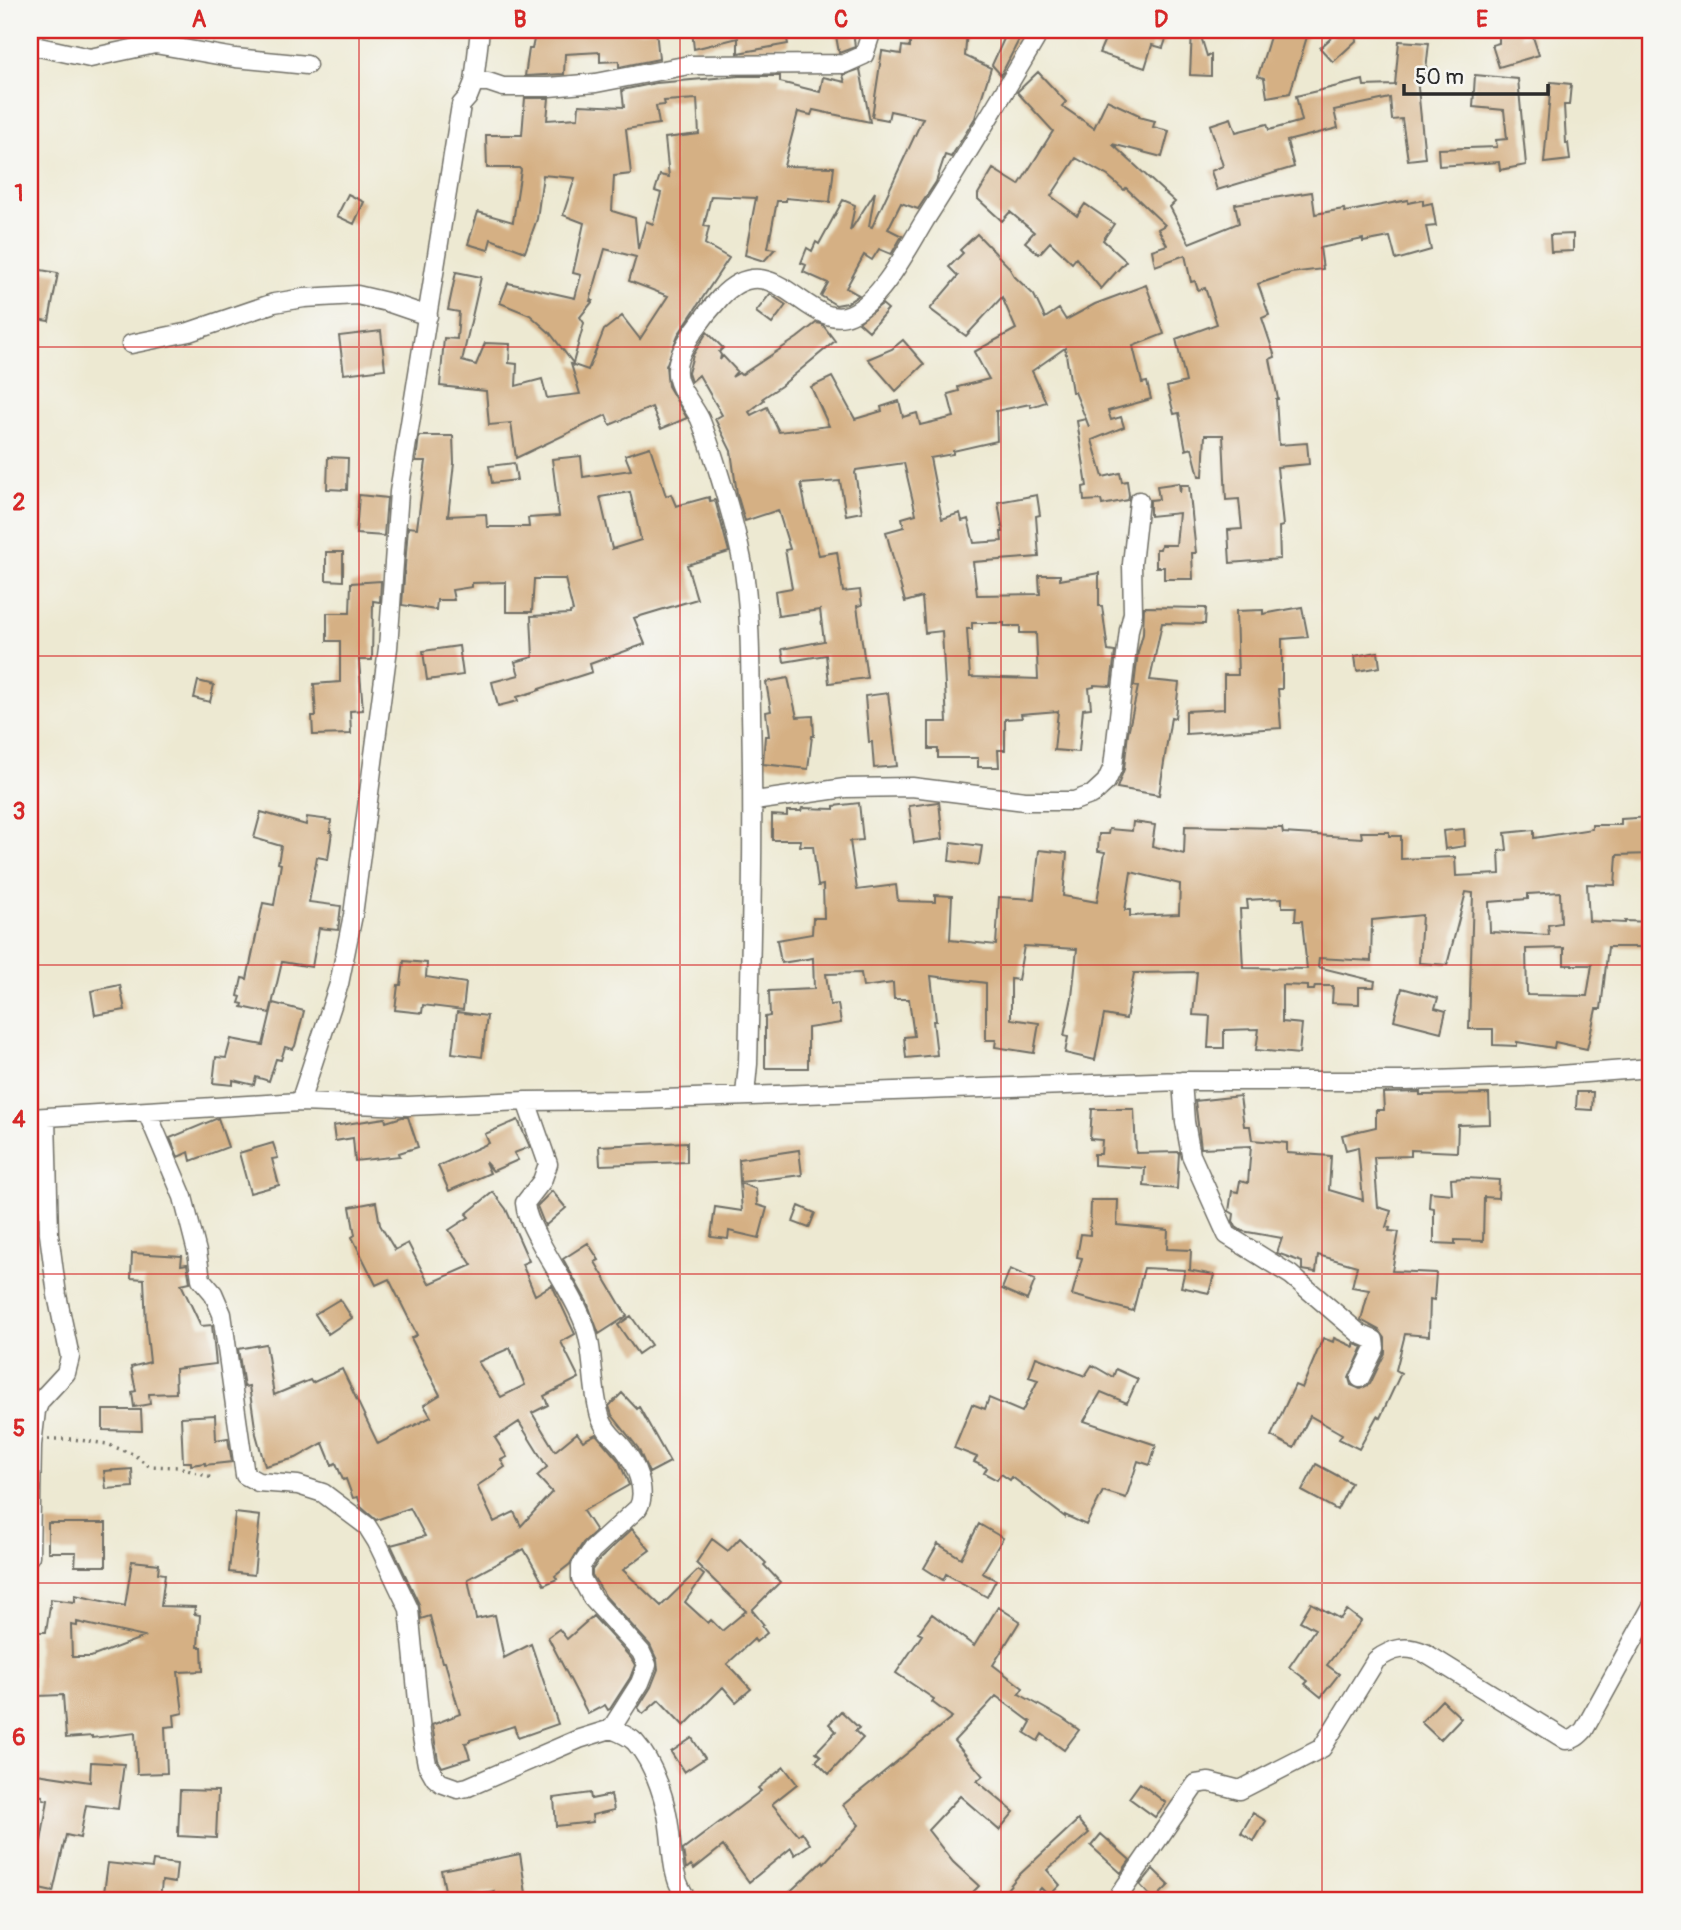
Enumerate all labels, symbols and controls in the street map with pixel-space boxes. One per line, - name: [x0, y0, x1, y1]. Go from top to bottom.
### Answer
- text: A: [192, 5, 207, 34]
- text: B: [513, 5, 527, 34]
- text: C: [834, 5, 848, 34]
- text: D: [1154, 5, 1168, 34]
- text: E: [1476, 5, 1488, 34]
- scale bar: [1404, 52, 1548, 96]
- text: 50 m: [1415, 64, 1464, 91]
- text: 1: [15, 179, 24, 208]
- text: 2: [13, 488, 26, 517]
- text: 3: [13, 797, 25, 826]
- text: 4: [12, 1105, 26, 1134]
- text: 5: [13, 1414, 25, 1443]
- text: 6: [12, 1723, 26, 1752]

